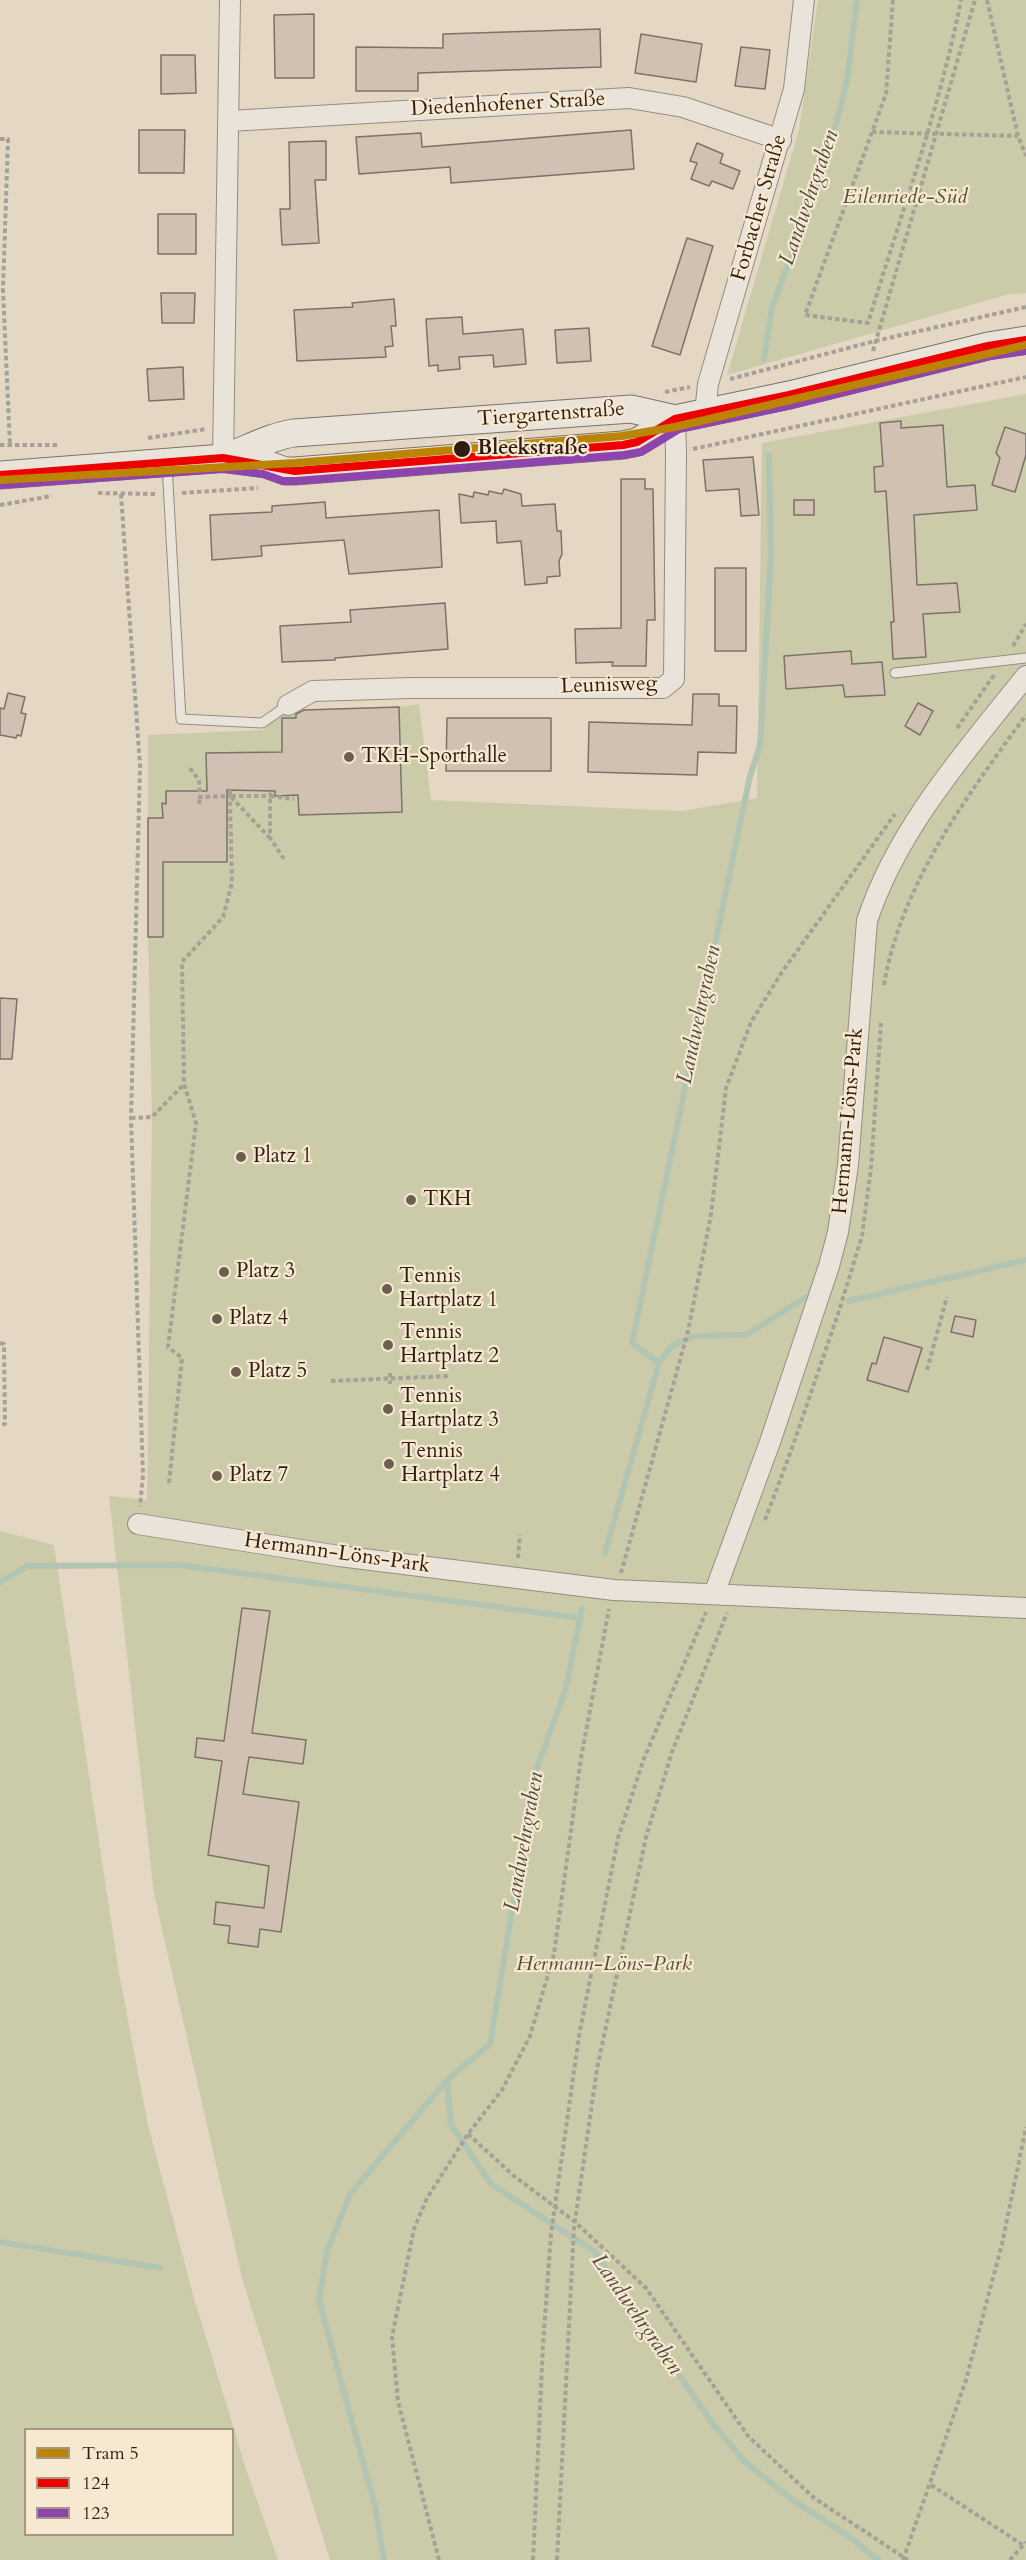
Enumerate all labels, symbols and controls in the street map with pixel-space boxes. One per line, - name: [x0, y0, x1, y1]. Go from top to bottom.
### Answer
- street label: Diedenhofener Straße: [410, 87, 606, 123]
- water label: Landwehrgraben: [775, 127, 845, 269]
- street label: Forbacher Straße: [727, 132, 793, 284]
- park label: Eilenriede-Süd: [843, 185, 967, 211]
- street label: Tiergartenstraße: [477, 397, 625, 433]
- place label: Bleekstraße: [477, 436, 588, 462]
- marker: Bleekstraße: [452, 439, 472, 459]
- street label: Leunisweg: [560, 672, 658, 700]
- place label: TKH-Sporthalle: [361, 744, 507, 770]
- marker: TKH-Sporthalle: [342, 750, 356, 764]
- water label: Landwehrgraben: [672, 943, 728, 1087]
- street label: Hermann-Löns-Park: [828, 1026, 870, 1216]
- place label: Platz 1: [253, 1144, 312, 1170]
- marker: Platz 1: [234, 1150, 248, 1164]
- place label: TKH: [423, 1187, 472, 1213]
- marker: TKH: [404, 1193, 418, 1207]
- place label: Platz 3: [236, 1259, 295, 1285]
- place label: Tennis Hartplatz 1: [399, 1264, 498, 1314]
- marker: Platz 3: [217, 1265, 231, 1279]
- marker: Tennis Hartplatz 1: [380, 1282, 394, 1296]
- place label: Platz 4: [229, 1306, 288, 1332]
- marker: Platz 4: [210, 1312, 224, 1326]
- place label: Tennis Hartplatz 2: [400, 1320, 499, 1370]
- marker: Tennis Hartplatz 2: [381, 1338, 395, 1352]
- place label: Platz 5: [248, 1359, 307, 1385]
- marker: Platz 5: [229, 1365, 243, 1379]
- place label: Tennis Hartplatz 3: [400, 1384, 499, 1434]
- marker: Tennis Hartplatz 3: [381, 1402, 395, 1416]
- place label: Tennis Hartplatz 4: [401, 1439, 500, 1489]
- marker: Tennis Hartplatz 4: [382, 1457, 396, 1471]
- place label: Platz 7: [229, 1463, 288, 1489]
- marker: Platz 7: [210, 1469, 224, 1483]
- street label: Hermann-Löns-Park: [242, 1528, 432, 1580]
- water label: Landwehrgraben: [500, 1770, 550, 1914]
- park label: Hermann-Löns-Park: [516, 1952, 692, 1978]
- water label: Landwehrgraben: [585, 2250, 687, 2380]
- legend: [24, 2428, 234, 2536]
- text: Tram 5: [82, 2441, 139, 2466]
- text: 124: [82, 2471, 110, 2496]
- text: 123: [82, 2501, 110, 2526]

